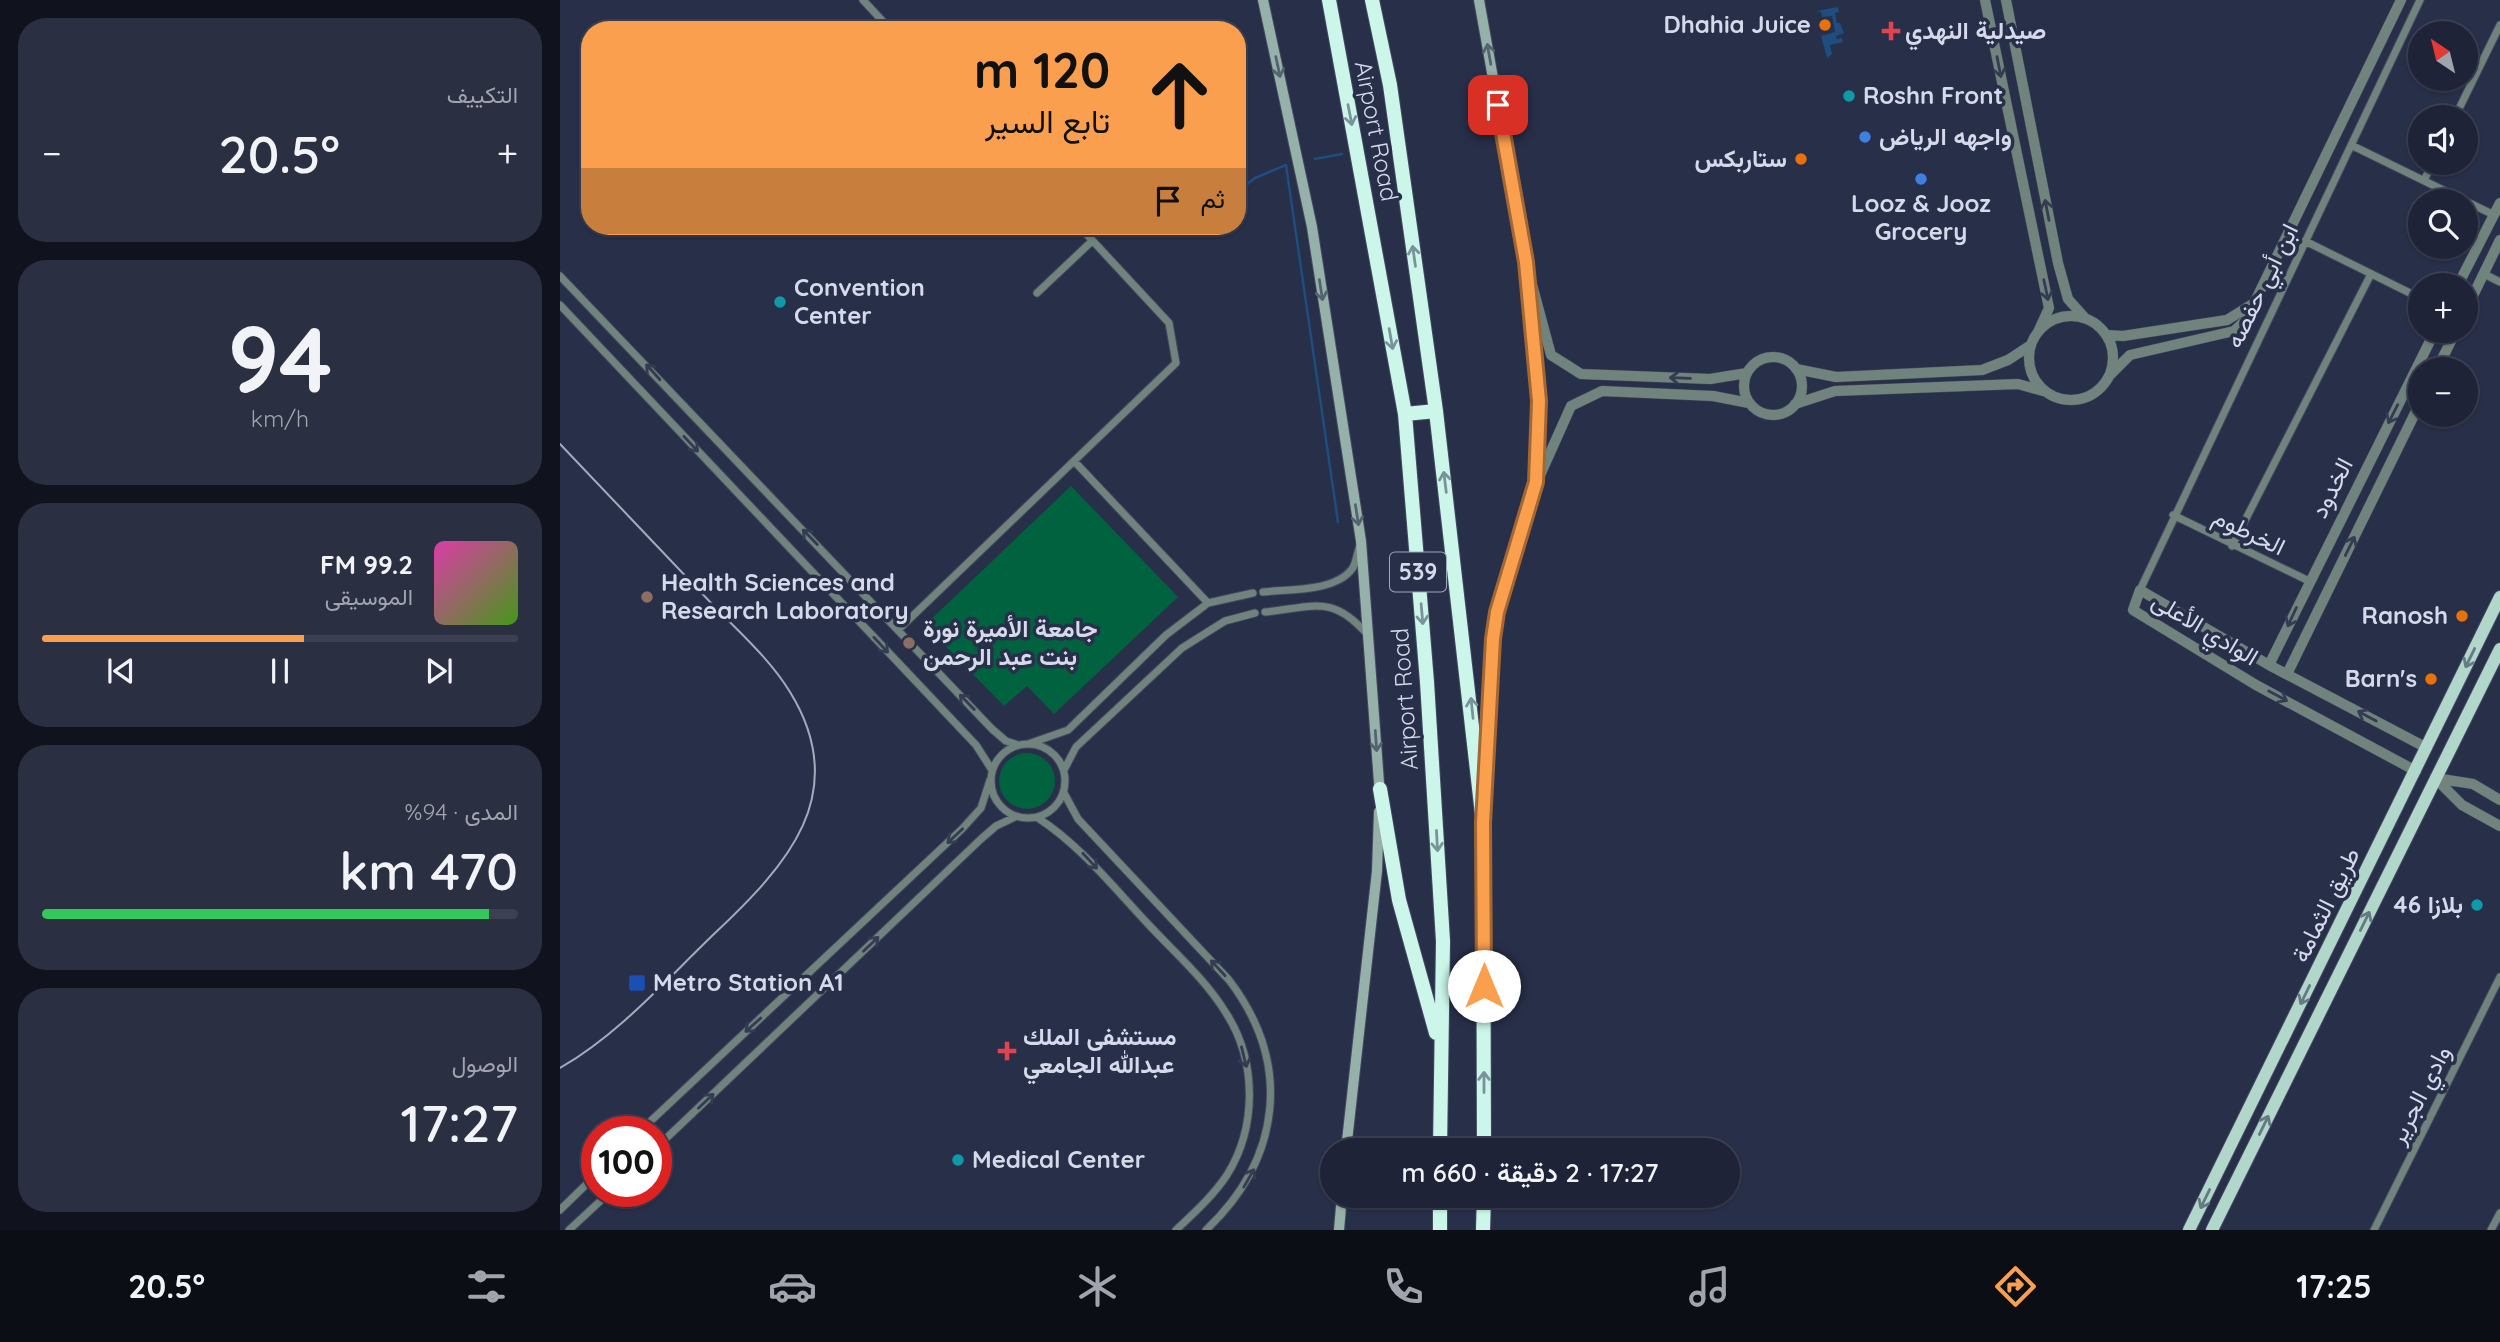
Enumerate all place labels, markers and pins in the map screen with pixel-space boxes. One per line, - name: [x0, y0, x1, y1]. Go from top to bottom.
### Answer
- place label: Dhahia Juice: [1664, 9, 1811, 39]
- place label: صيدلية النهدي: [1905, 15, 2046, 51]
- marker: Dhahia Juice: [1817, 17, 1833, 33]
- marker: صيدلية النهدي: [1883, 23, 1899, 39]
- pin: [1468, 75, 1528, 135]
- place label: Roshn Front: [1863, 80, 2003, 110]
- marker: Roshn Front: [1841, 88, 1857, 104]
- place label: واجهه الرياض: [1879, 121, 2012, 152]
- marker: واجهه الرياض: [1857, 129, 1873, 145]
- place label: ستاربكس: [1694, 143, 1787, 174]
- marker: ستاربكس: [1793, 151, 1809, 167]
- marker: Looz & Jooz Grocery: [1913, 171, 1929, 187]
- place label: Looz & Jooz Grocery: [1851, 188, 1991, 246]
- place label: Convention Center: [794, 272, 925, 330]
- marker: Convention Center: [772, 294, 788, 310]
- place label: Health Sciences and Research Laboratory: [661, 567, 909, 625]
- marker: Health Sciences and Research Laboratory: [639, 589, 655, 605]
- place label: Ranosh: [2361, 600, 2448, 630]
- marker: Ranosh: [2454, 608, 2470, 624]
- place label: جامعة الأميرة نورة بنت عبد الرحمن: [923, 613, 1098, 672]
- marker: جامعة الأميرة نورة بنت عبد الرحمن: [901, 635, 917, 651]
- place label: Barn's: [2345, 663, 2417, 693]
- marker: Barn's: [2423, 671, 2439, 687]
- place label: بلازا 46: [2394, 889, 2463, 920]
- marker: بلازا 46: [2469, 897, 2485, 913]
- place label: Metro Station A1: [653, 967, 844, 997]
- marker: Metro Station A1: [627, 973, 647, 993]
- place label: مستشفى الملك عبدالله الجامعي: [1023, 1021, 1177, 1085]
- marker: مستشفى الملك عبدالله الجامعي: [997, 1041, 1017, 1061]
- place label: Medical Center: [972, 1144, 1145, 1174]
- marker: Medical Center: [950, 1152, 966, 1168]

